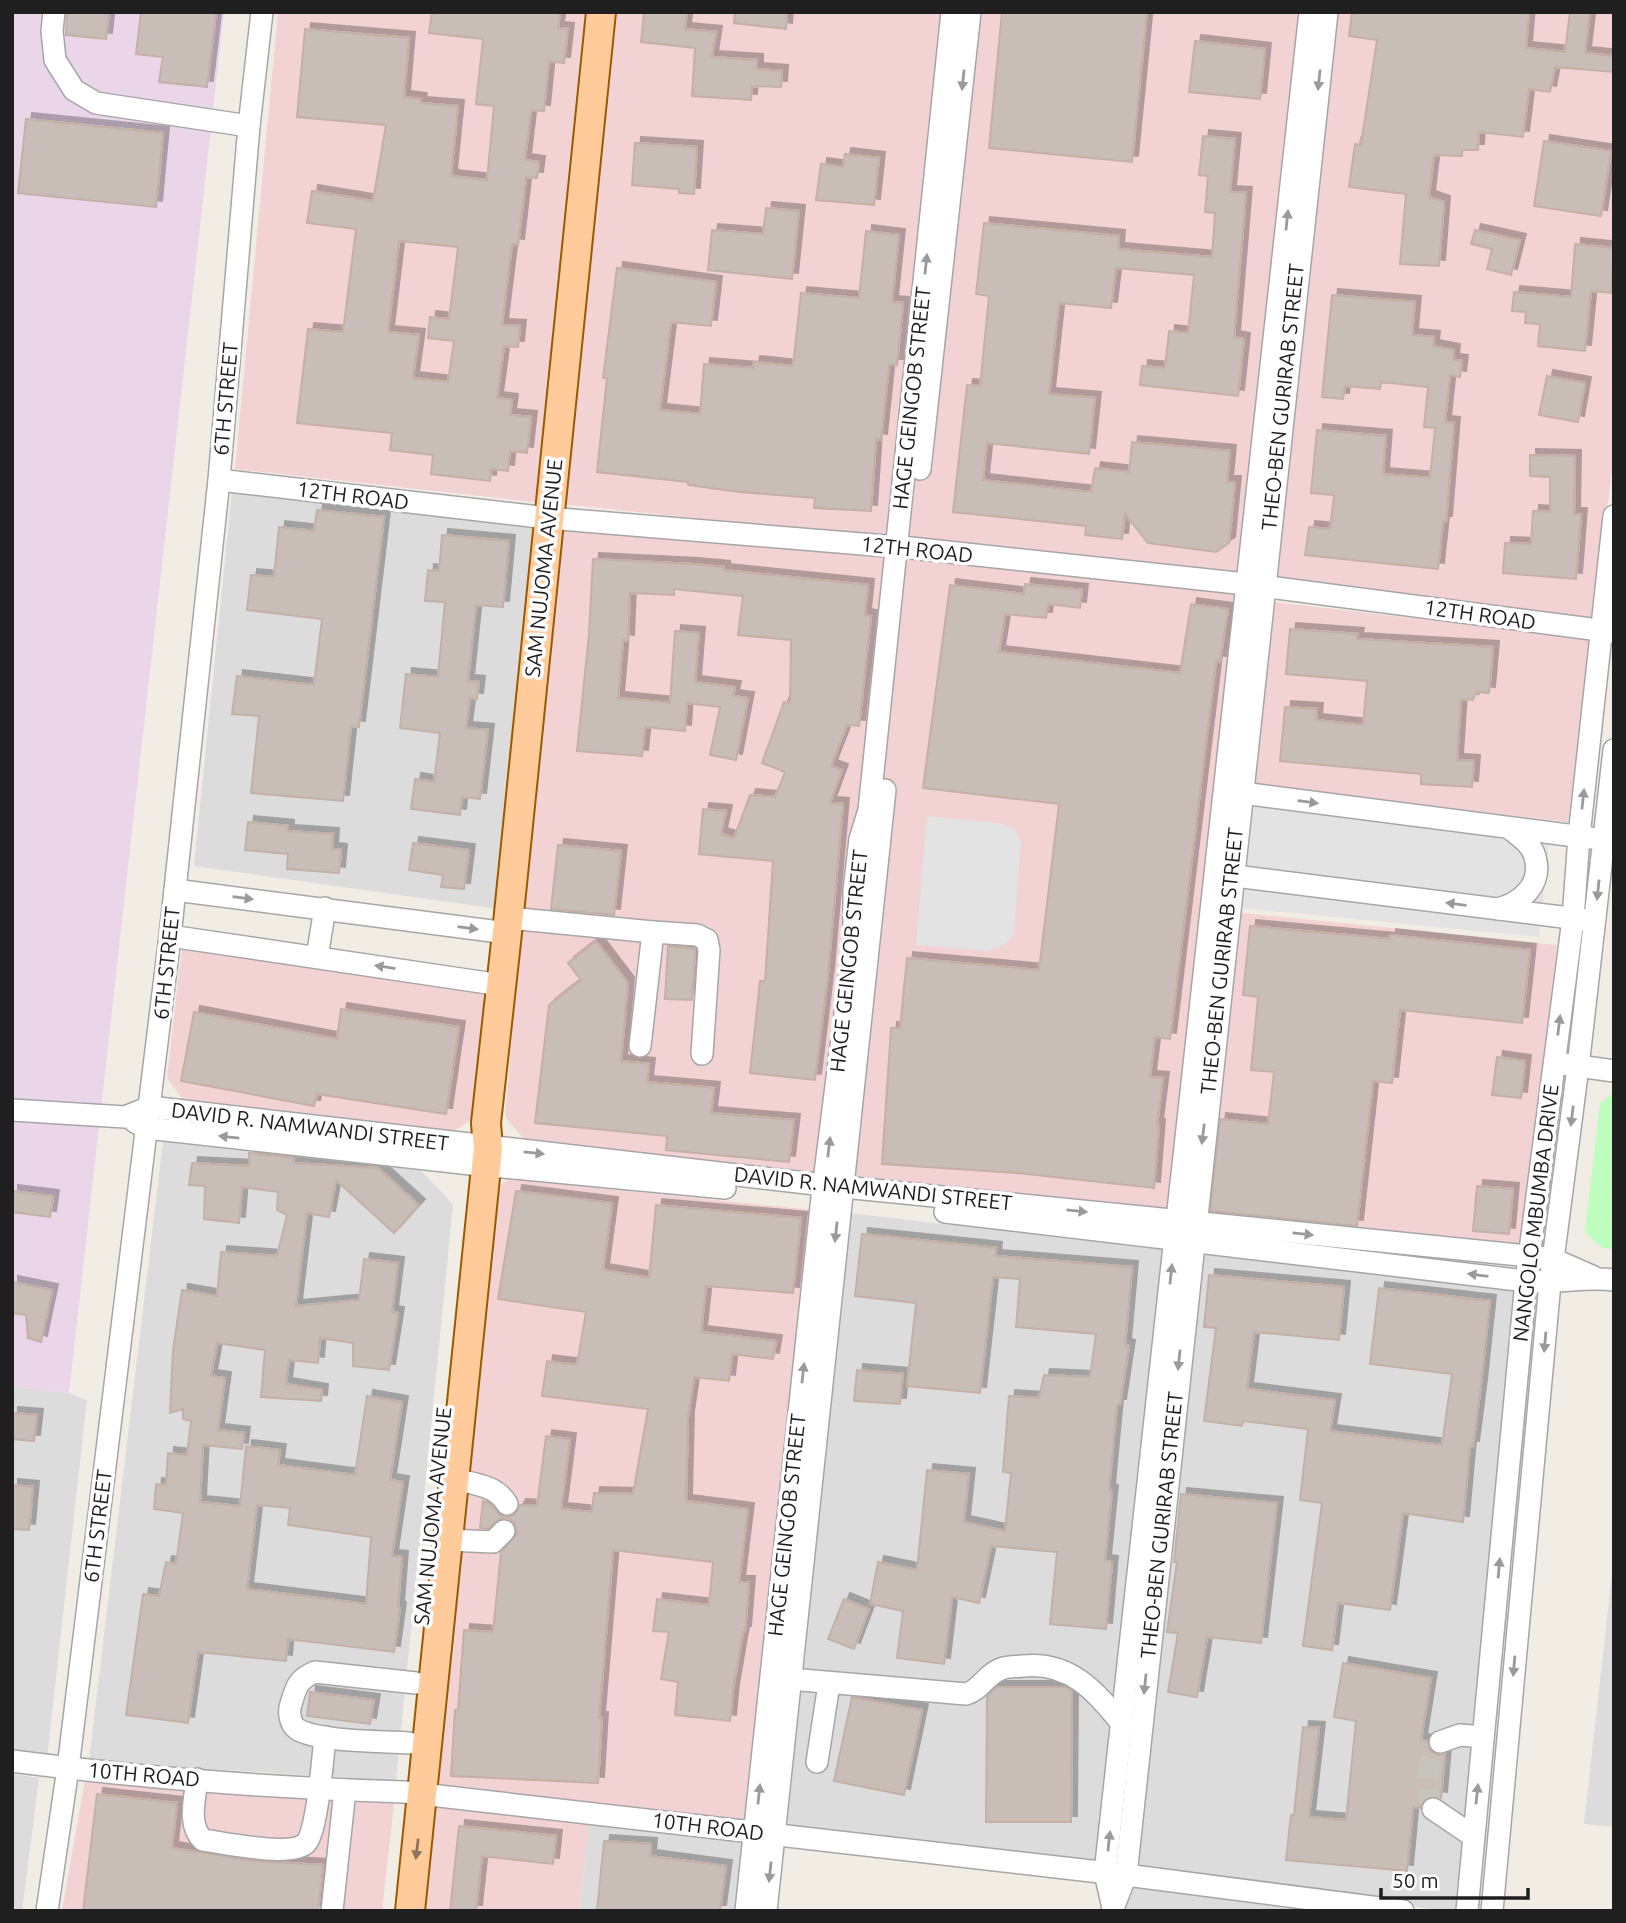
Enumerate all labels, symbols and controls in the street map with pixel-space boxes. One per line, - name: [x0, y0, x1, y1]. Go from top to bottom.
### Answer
- one-way arrow: [957, 69, 968, 91]
- one-way arrow: [1313, 69, 1324, 91]
- one-way arrow: [1282, 209, 1293, 231]
- one-way arrow: [921, 253, 932, 275]
- street label: THEO-BEN GURIRAB STREET: [1256, 262, 1308, 532]
- street label: HAGE GEINGOB STREET: [887, 285, 935, 511]
- street label: 6TH STREET: [208, 341, 242, 457]
- street label: SAM NUJOMA AVENUE: [520, 458, 566, 678]
- street label: 12TH ROAD: [296, 476, 410, 514]
- street label: 12TH ROAD: [860, 531, 974, 567]
- street label: 12TH ROAD: [1423, 594, 1537, 634]
- one-way arrow: [1578, 788, 1589, 810]
- one-way arrow: [1298, 796, 1320, 807]
- street label: THEO-BEN GURIRAB STREET: [1195, 826, 1247, 1096]
- street label: HAGE GEINGOB STREET: [824, 848, 872, 1074]
- one-way arrow: [1592, 880, 1603, 902]
- one-way arrow: [232, 892, 254, 903]
- one-way arrow: [1445, 898, 1467, 909]
- street label: 6TH STREET: [148, 905, 184, 1021]
- one-way arrow: [457, 923, 479, 934]
- one-way arrow: [374, 961, 396, 972]
- one-way arrow: [1553, 1014, 1564, 1036]
- street label: NANGOLO MBUMBA DRIVE: [1507, 1083, 1563, 1343]
- street label: DAVID R. NAMWANDI STREET: [170, 1097, 451, 1155]
- one-way arrow: [1566, 1106, 1577, 1128]
- one-way arrow: [1198, 1123, 1209, 1145]
- one-way arrow: [218, 1132, 240, 1143]
- one-way arrow: [823, 1136, 834, 1158]
- one-way arrow: [523, 1147, 545, 1158]
- street label: DAVID R. NAMWANDI STREET: [733, 1161, 1014, 1215]
- one-way arrow: [1066, 1206, 1088, 1217]
- one-way arrow: [831, 1221, 842, 1243]
- one-way arrow: [1292, 1229, 1314, 1240]
- one-way arrow: [1166, 1263, 1177, 1285]
- one-way arrow: [1467, 1270, 1489, 1281]
- one-way arrow: [1539, 1331, 1550, 1353]
- one-way arrow: [1173, 1350, 1184, 1372]
- one-way arrow: [798, 1362, 809, 1384]
- street label: THEO-BEN GURIRAB STREET: [1135, 1390, 1187, 1660]
- street label: SAM NUJOMA AVENUE: [409, 1406, 455, 1626]
- street label: HAGE GEINGOB STREET: [762, 1412, 810, 1638]
- street label: 6TH STREET: [78, 1468, 116, 1584]
- one-way arrow: [1494, 1556, 1505, 1578]
- one-way arrow: [1509, 1656, 1520, 1678]
- one-way arrow: [1140, 1673, 1151, 1695]
- street label: 10TH ROAD: [87, 1757, 201, 1791]
- one-way arrow: [753, 1783, 764, 1805]
- one-way arrow: [1472, 1783, 1483, 1805]
- street label: 10TH ROAD: [651, 1807, 765, 1845]
- one-way arrow: [1104, 1830, 1115, 1852]
- one-way arrow: [411, 1838, 422, 1860]
- scale bar: [1381, 1856, 1528, 1900]
- one-way arrow: [764, 1861, 775, 1883]
- text: 50 m: [1392, 1868, 1439, 1892]

